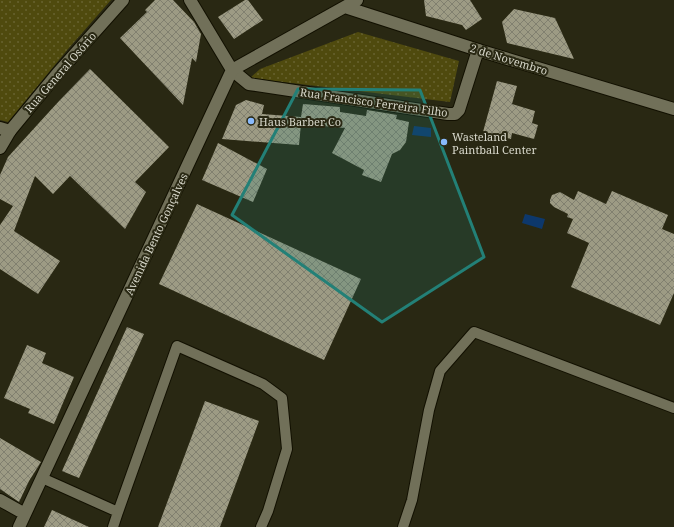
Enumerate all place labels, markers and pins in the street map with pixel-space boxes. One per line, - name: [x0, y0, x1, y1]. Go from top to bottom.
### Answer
- place label: Haus Barber Co: [259, 114, 341, 129]
- marker: Haus Barber Co: [246, 116, 256, 126]
- place label: Wasteland Paintball Center: [452, 129, 537, 157]
- marker: Wasteland Paintball Center: [439, 137, 449, 147]

